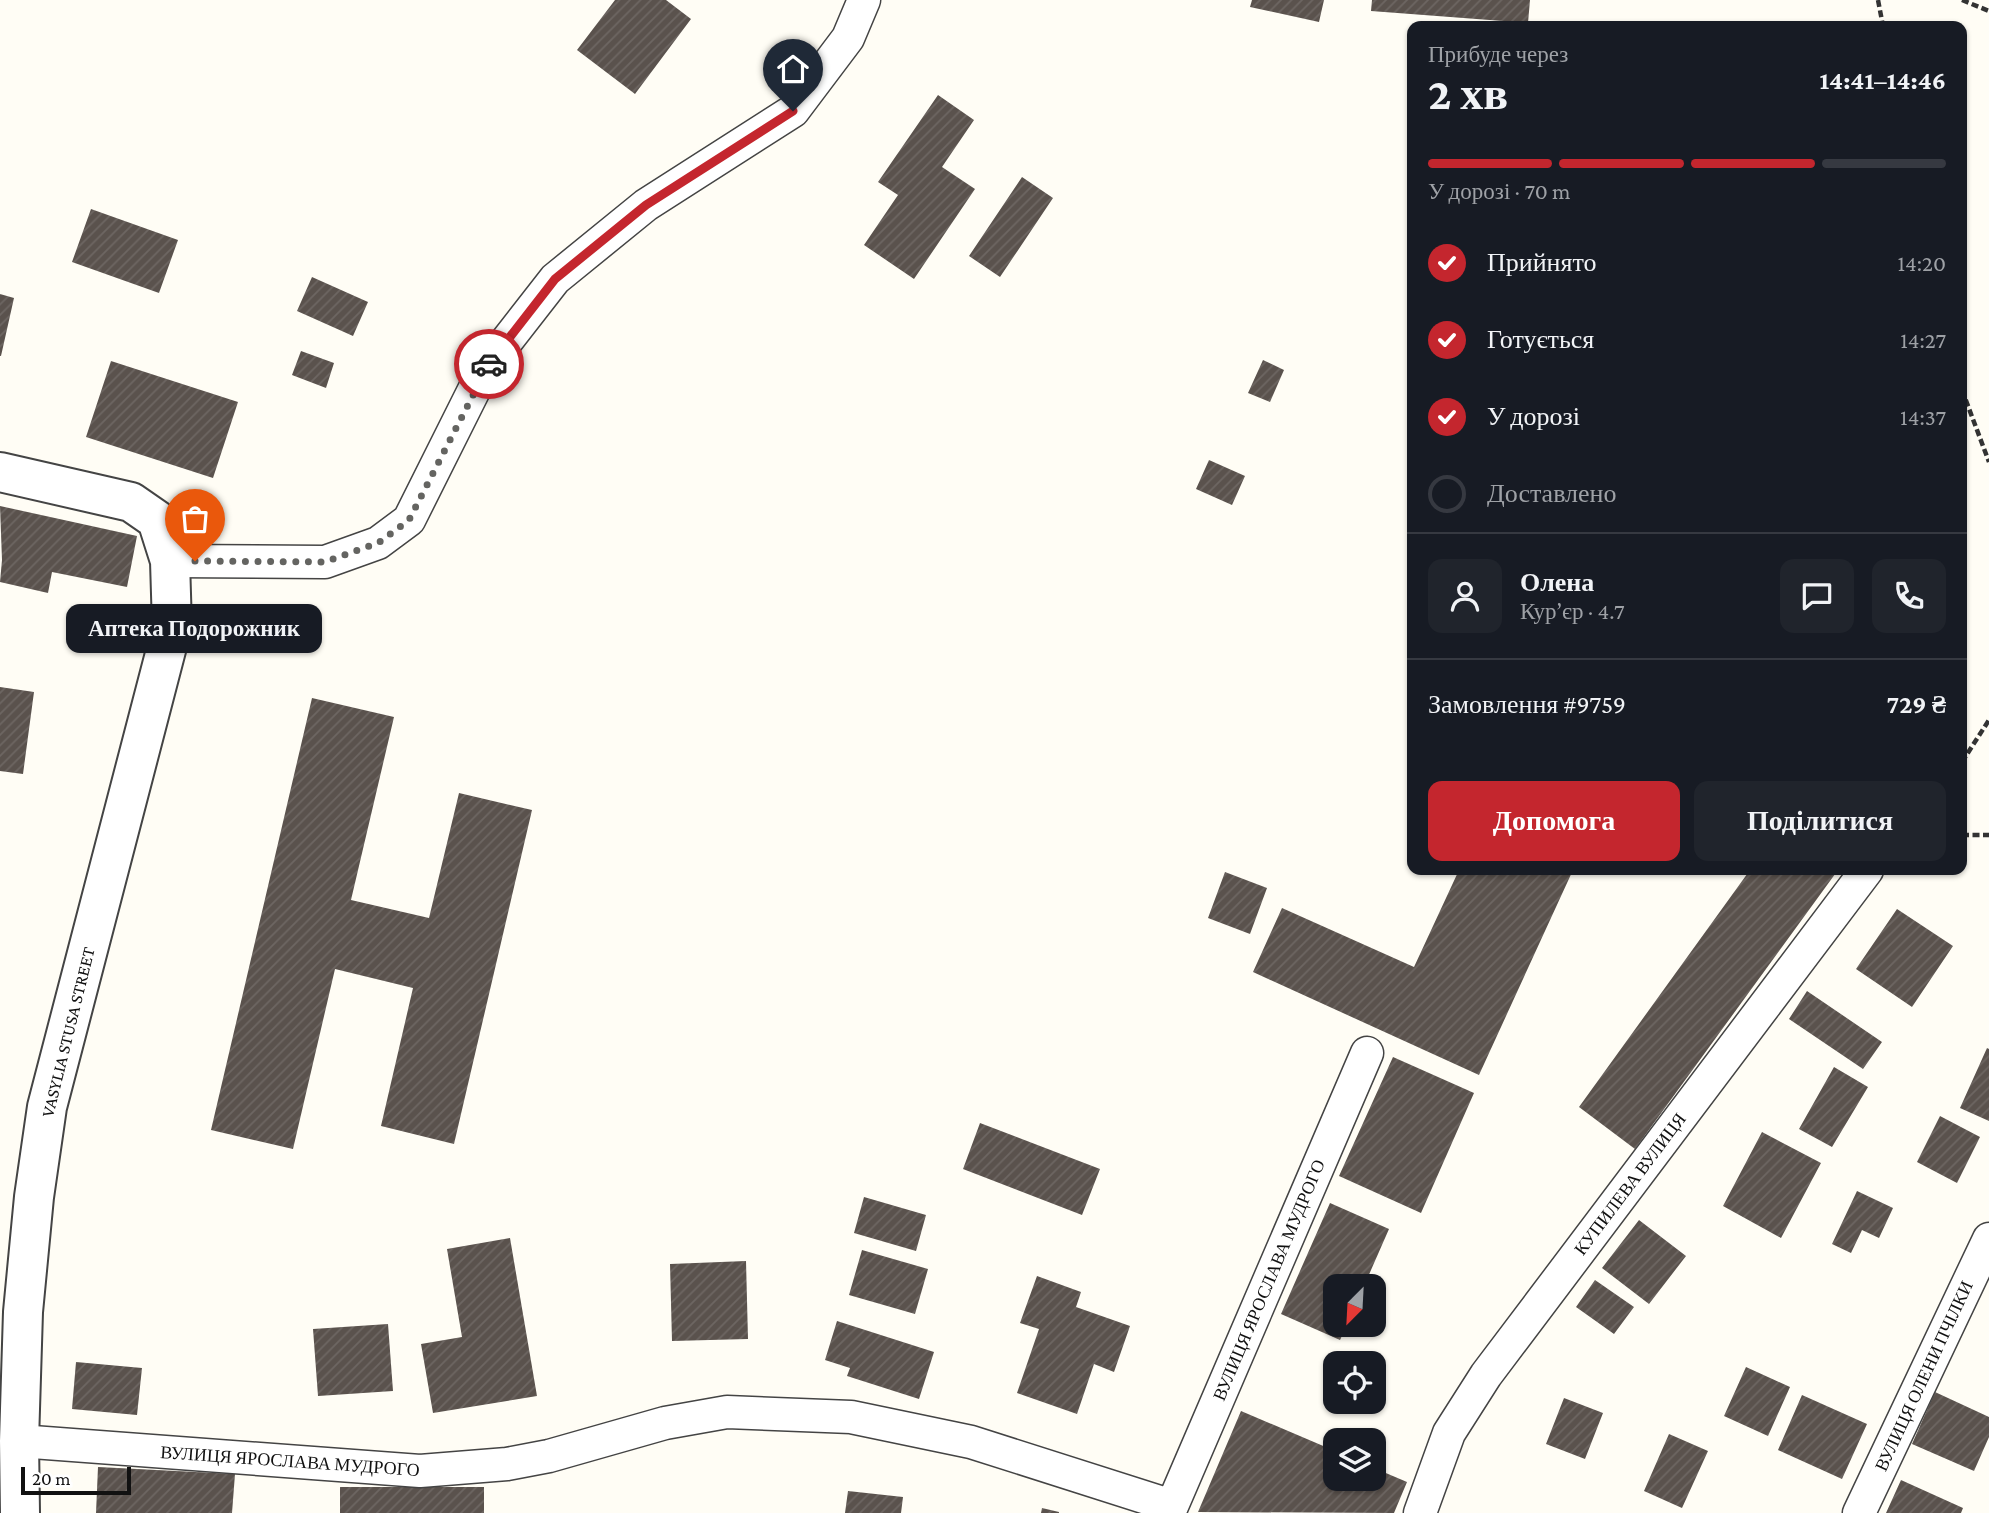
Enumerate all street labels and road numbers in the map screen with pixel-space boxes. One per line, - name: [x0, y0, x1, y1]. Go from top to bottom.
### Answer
- street label: VASYLIA STUSA STREET: [37, 945, 99, 1119]
- street label: КУПИЛЕВА ВУЛИЦЯ: [1570, 1109, 1690, 1259]
- street label: ВУЛИЦЯ ЯРОСЛАВА МУДРОГО: [1209, 1157, 1329, 1403]
- street label: ВУЛИЦЯ ОЛЕНИ ПЧІЛКИ: [1871, 1278, 1977, 1474]
- street label: ВУЛИЦЯ ЯРОСЛАВА МУДРОГО: [160, 1442, 420, 1480]

